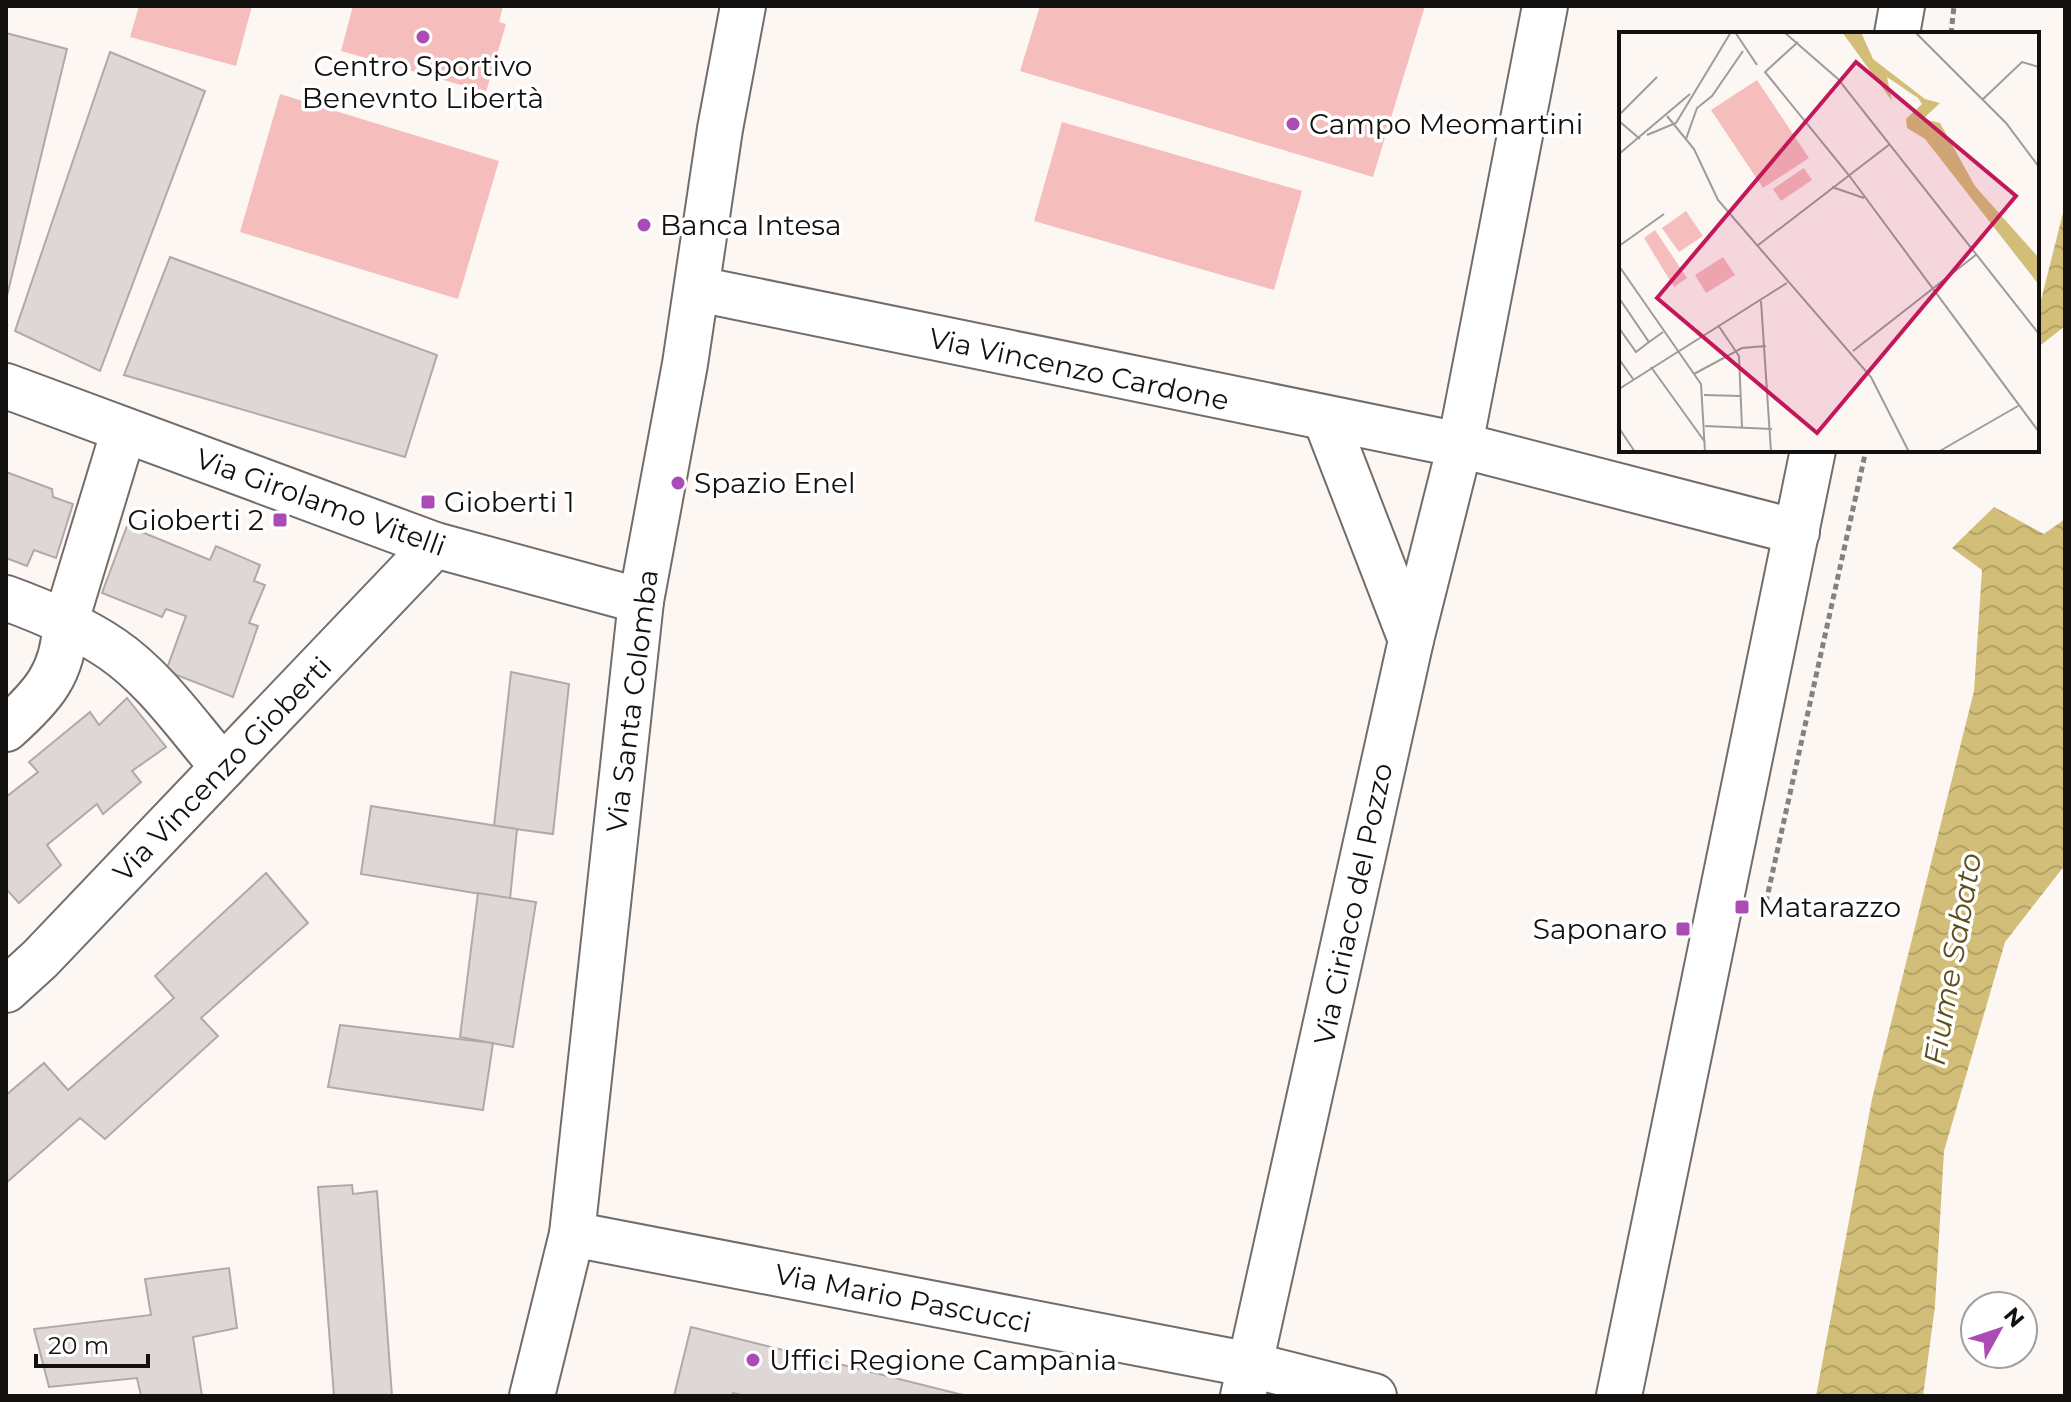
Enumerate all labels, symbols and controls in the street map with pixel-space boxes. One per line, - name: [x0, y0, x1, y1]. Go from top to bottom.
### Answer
- marker: Centro Sportivo Benevnto Libertà: [414, 28, 432, 46]
- inset map: [1619, 32, 2039, 452]
- place label: Centro Sportivo Benevnto Libertà: [302, 49, 544, 115]
- place label: Campo Meomartini: [1309, 107, 1583, 141]
- marker: Campo Meomartini: [1284, 115, 1302, 133]
- place label: Banca Intesa: [660, 208, 842, 242]
- marker: Banca Intesa: [635, 216, 653, 234]
- street label: Via Vincenzo Cardone: [926, 321, 1232, 417]
- street label: Via Girolamo Vitelli: [191, 441, 451, 563]
- place label: Spazio Enel: [694, 466, 855, 500]
- marker: Spazio Enel: [669, 474, 687, 492]
- place label: Gioberti 1: [444, 485, 575, 519]
- marker: Gioberti 1: [419, 493, 437, 511]
- place label: Gioberti 2: [128, 503, 264, 537]
- marker: Gioberti 2: [271, 511, 289, 529]
- street label: Via Santa Colomba: [599, 568, 665, 834]
- street label: Via Vincenzo Gioberti: [106, 649, 338, 889]
- street label: Via Ciriaco del Pozzo: [1307, 760, 1399, 1048]
- water label: Fiume Sabato: [1916, 850, 1989, 1068]
- place label: Matarazzo: [1758, 890, 1901, 924]
- marker: Matarazzo: [1733, 898, 1751, 916]
- place label: Saponaro: [1533, 912, 1667, 946]
- marker: Saponaro: [1674, 920, 1692, 938]
- street label: Via Mario Pascucci: [772, 1256, 1034, 1340]
- north arrow: [1959, 1290, 2039, 1370]
- text: N: [1998, 1302, 2030, 1333]
- scale bar: [36, 1318, 148, 1368]
- text: 20 m: [48, 1331, 109, 1360]
- place label: Uffici Regione Campania: [769, 1343, 1117, 1377]
- marker: Uffici Regione Campania: [744, 1351, 762, 1369]

